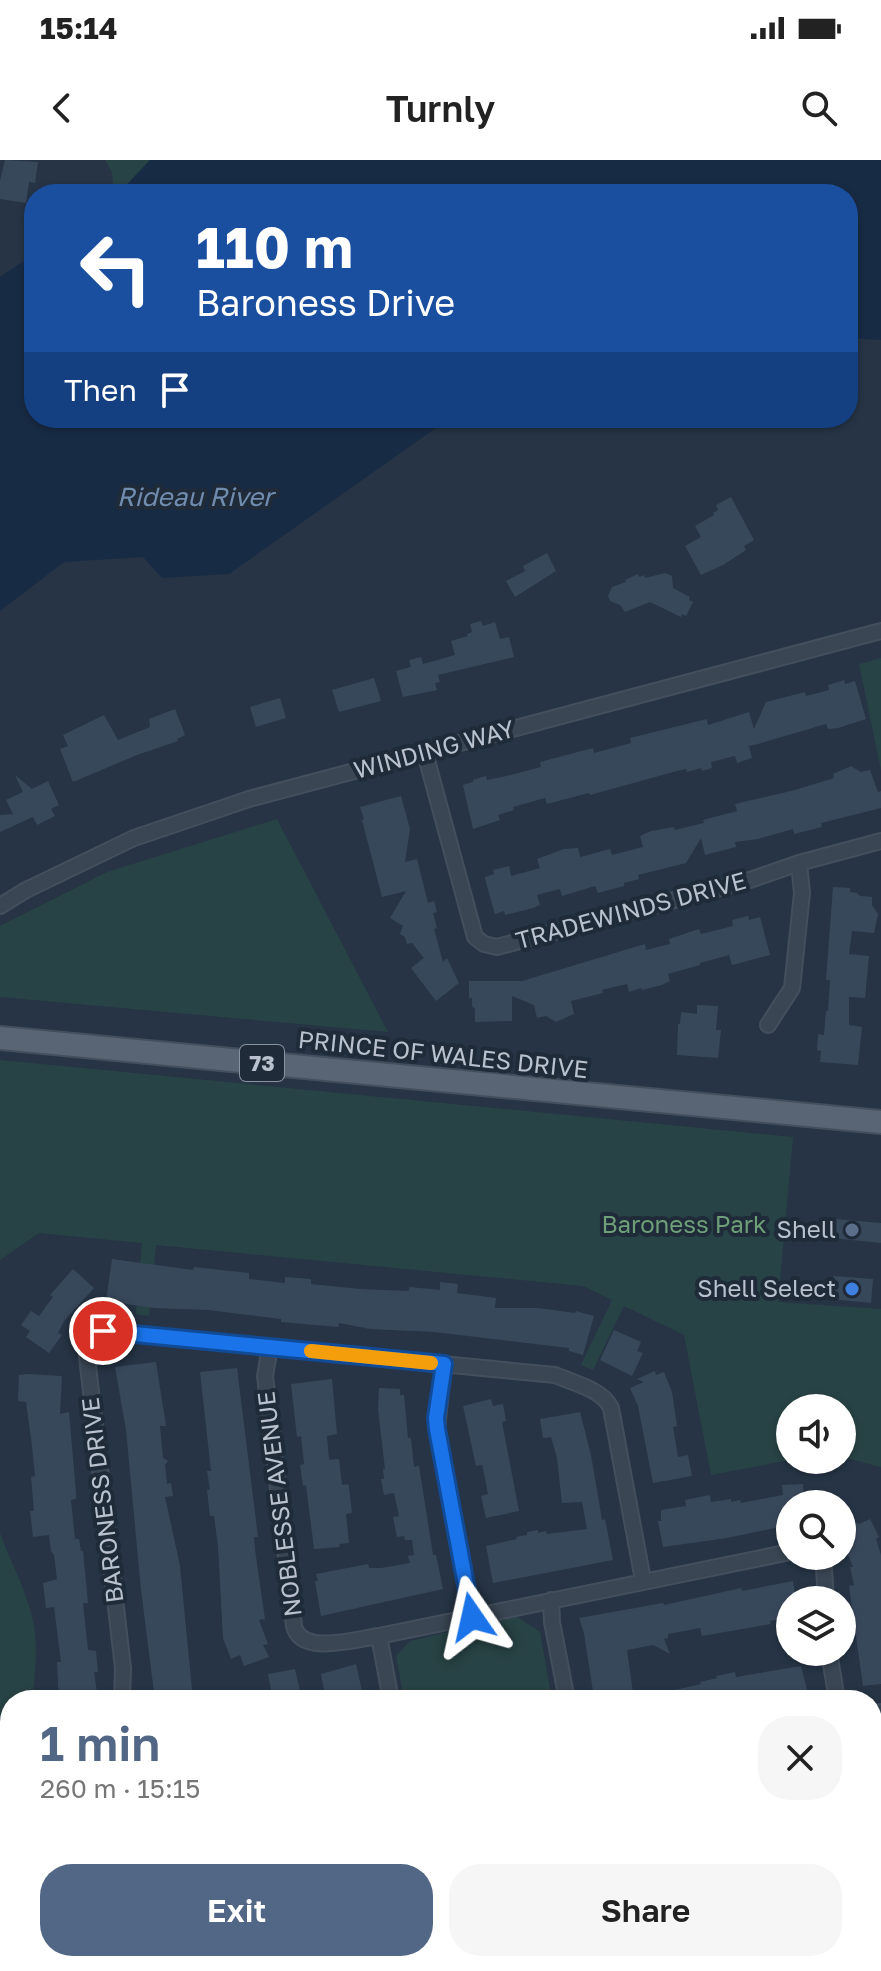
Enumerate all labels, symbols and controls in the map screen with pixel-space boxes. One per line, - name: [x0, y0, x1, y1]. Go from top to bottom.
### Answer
- text: 15:14: [40, 10, 118, 46]
- icon: back: [40, 86, 84, 130]
- icon: search: [797, 86, 841, 130]
- text: Turnly: [386, 87, 495, 130]
- text: 110 m: [196, 213, 353, 280]
- icon: left: [64, 216, 168, 320]
- text: Baroness Drive: [196, 281, 455, 324]
- icon: arrive: [153, 368, 197, 412]
- text: Then: [64, 372, 137, 408]
- water label: Rideau River: [117, 481, 277, 512]
- street label: WINDING WAY: [350, 713, 518, 784]
- street label: TRADEWINDS DRIVE: [512, 865, 749, 954]
- street label: PRINCE OF WALES DRIVE: [297, 1024, 590, 1083]
- road number: 73: [240, 1045, 284, 1081]
- park label: Baroness Park: [601, 1209, 767, 1238]
- place label: Shell: [777, 1214, 836, 1243]
- marker: Shell: [843, 1221, 861, 1239]
- place label: Shell Select: [697, 1273, 836, 1302]
- marker: Shell Select: [843, 1280, 861, 1298]
- pin: [69, 1297, 137, 1365]
- icon: arrive: [81, 1309, 125, 1353]
- street label: NOBLESSE AVENUE: [250, 1390, 307, 1619]
- map controls: [776, 1394, 856, 1666]
- button: sound: [776, 1394, 856, 1474]
- street label: BARONESS DRIVE: [75, 1396, 129, 1605]
- button: search: [776, 1490, 856, 1570]
- position arrow: [430, 1575, 514, 1659]
- button: layers: [776, 1586, 856, 1666]
- text: 1 min: [40, 1714, 160, 1772]
- button: close: [758, 1716, 842, 1800]
- text: 260 m · 15:15: [40, 1773, 200, 1804]
- button: Exit: [40, 1864, 433, 1956]
- button: Share: [449, 1864, 842, 1956]

